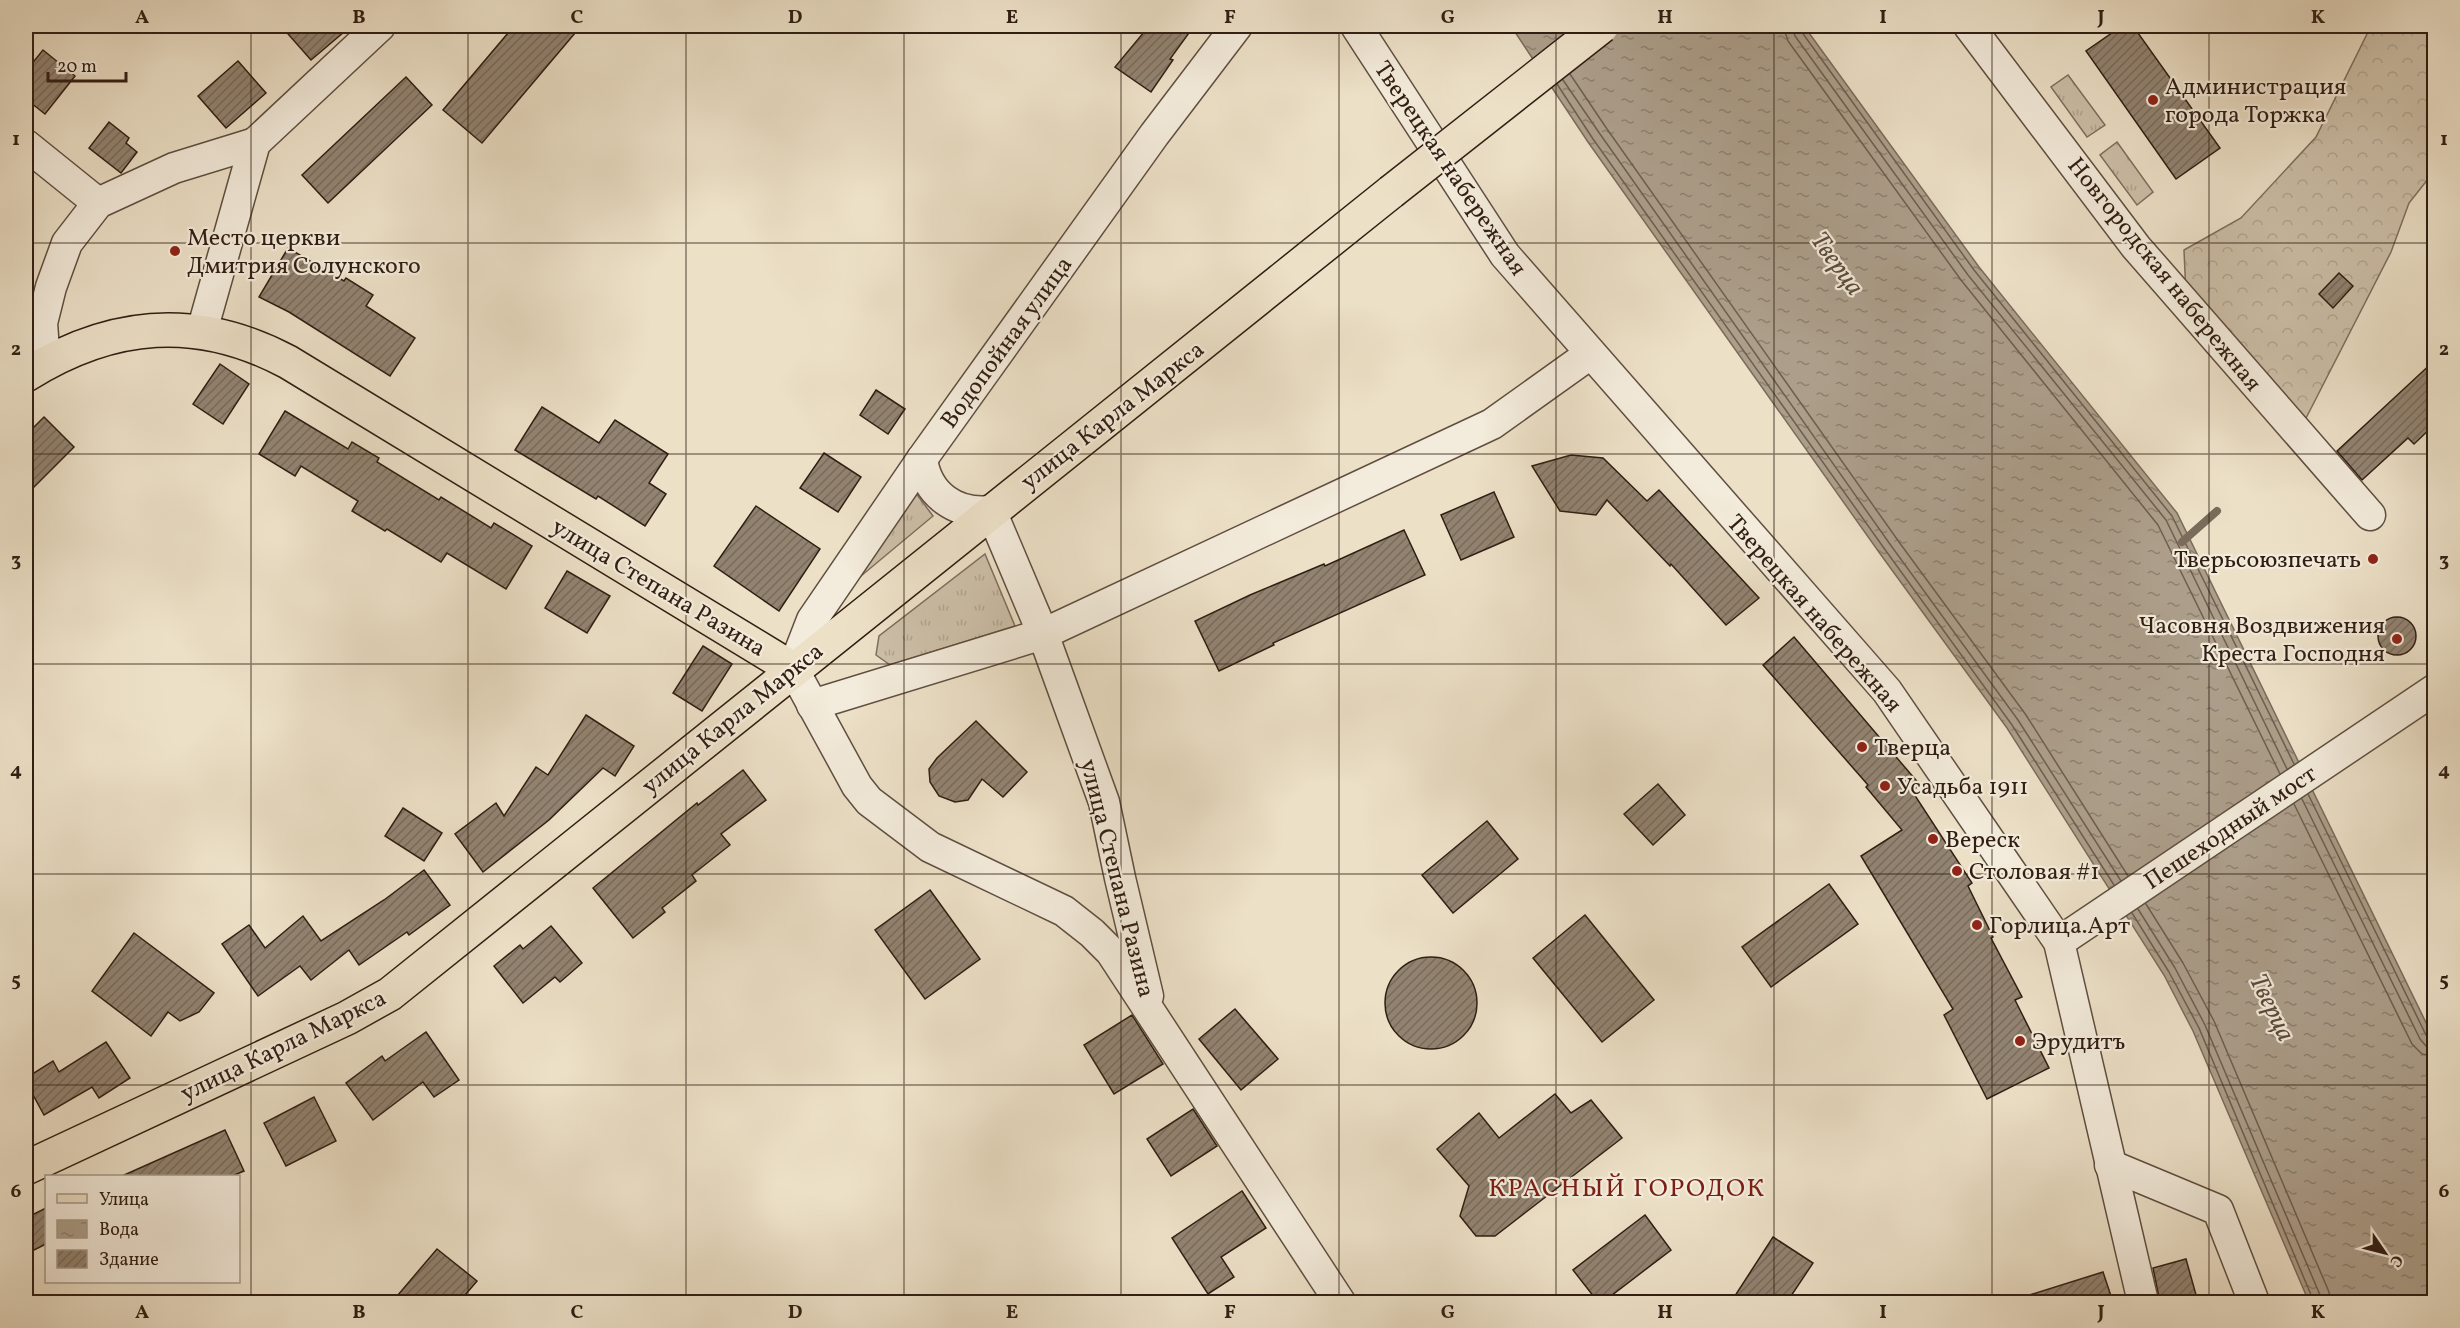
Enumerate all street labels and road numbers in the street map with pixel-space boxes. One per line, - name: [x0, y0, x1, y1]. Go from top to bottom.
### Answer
- street label: Тверецкая набережная: [1365, 55, 1534, 283]
- street label: Новгородская набережная: [2058, 151, 2269, 400]
- street label: Водопойная улица: [933, 250, 1082, 436]
- street label: улица Карла Маркса: [1014, 334, 1212, 499]
- street label: Тверецкая набережная: [1718, 508, 1909, 721]
- street label: улица Степана Разина: [544, 511, 772, 666]
- street label: улица Карла Маркса: [635, 635, 831, 804]
- street label: улица Степана Разина: [1070, 756, 1162, 1001]
- street label: Пешеходный мост: [2138, 758, 2324, 899]
- street label: улица Карла Маркса: [175, 982, 393, 1111]

